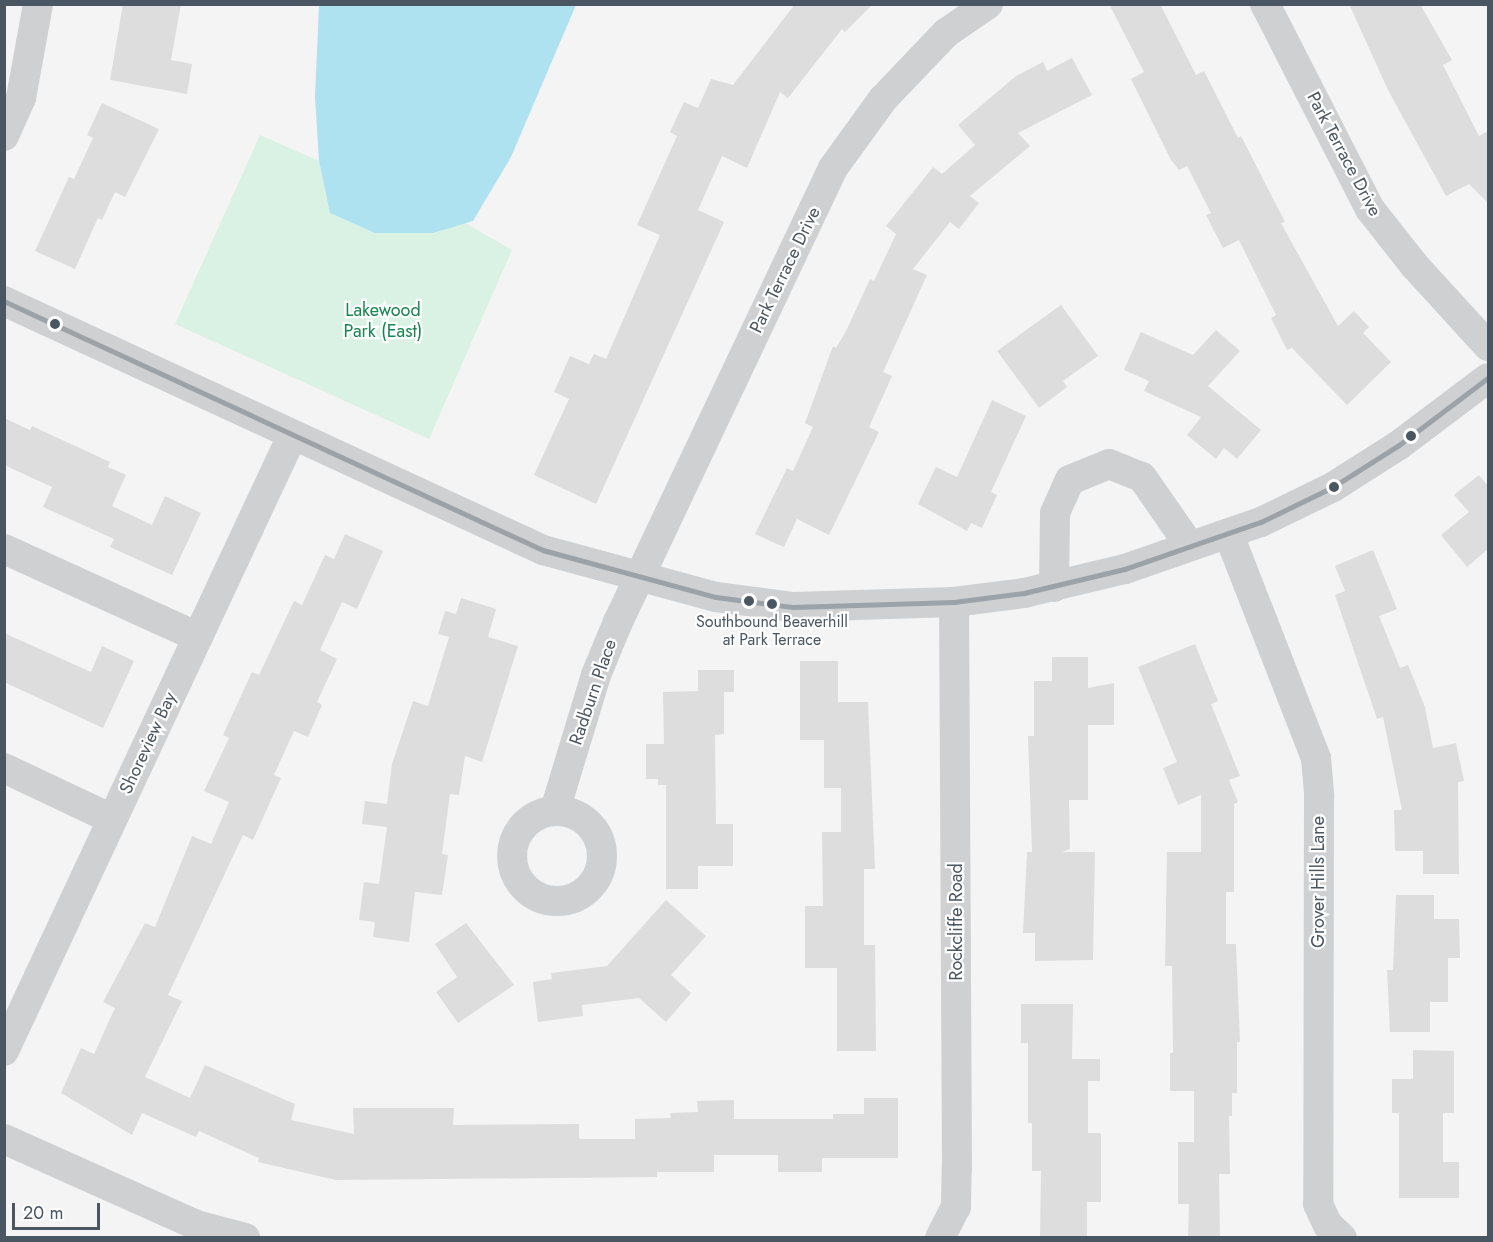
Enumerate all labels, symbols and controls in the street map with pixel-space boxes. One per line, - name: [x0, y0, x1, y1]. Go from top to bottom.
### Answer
- street label: Park Terrace Drive: [1302, 88, 1386, 220]
- street label: Park Terrace Drive: [745, 203, 825, 337]
- park label: Lakewood Park (East): [344, 300, 422, 342]
- unlabelled marker: [49, 318, 61, 330]
- unlabelled marker: [1405, 430, 1417, 442]
- unlabelled marker: [1328, 481, 1340, 493]
- unlabelled marker: [743, 595, 755, 607]
- marker: Southbound Beaverhill at Park Terrace: [766, 598, 778, 610]
- place label: Southbound Beaverhill at Park Terrace: [696, 612, 848, 650]
- street label: Radburn Place: [565, 636, 621, 748]
- street label: Shoreview Bay: [115, 689, 181, 797]
- street label: Grover Hills Lane: [1307, 816, 1329, 948]
- street label: Rockcliffe Road: [945, 863, 967, 981]
- scale bar: [15, 1191, 104, 1229]
- text: 20 m: [23, 1200, 63, 1226]

